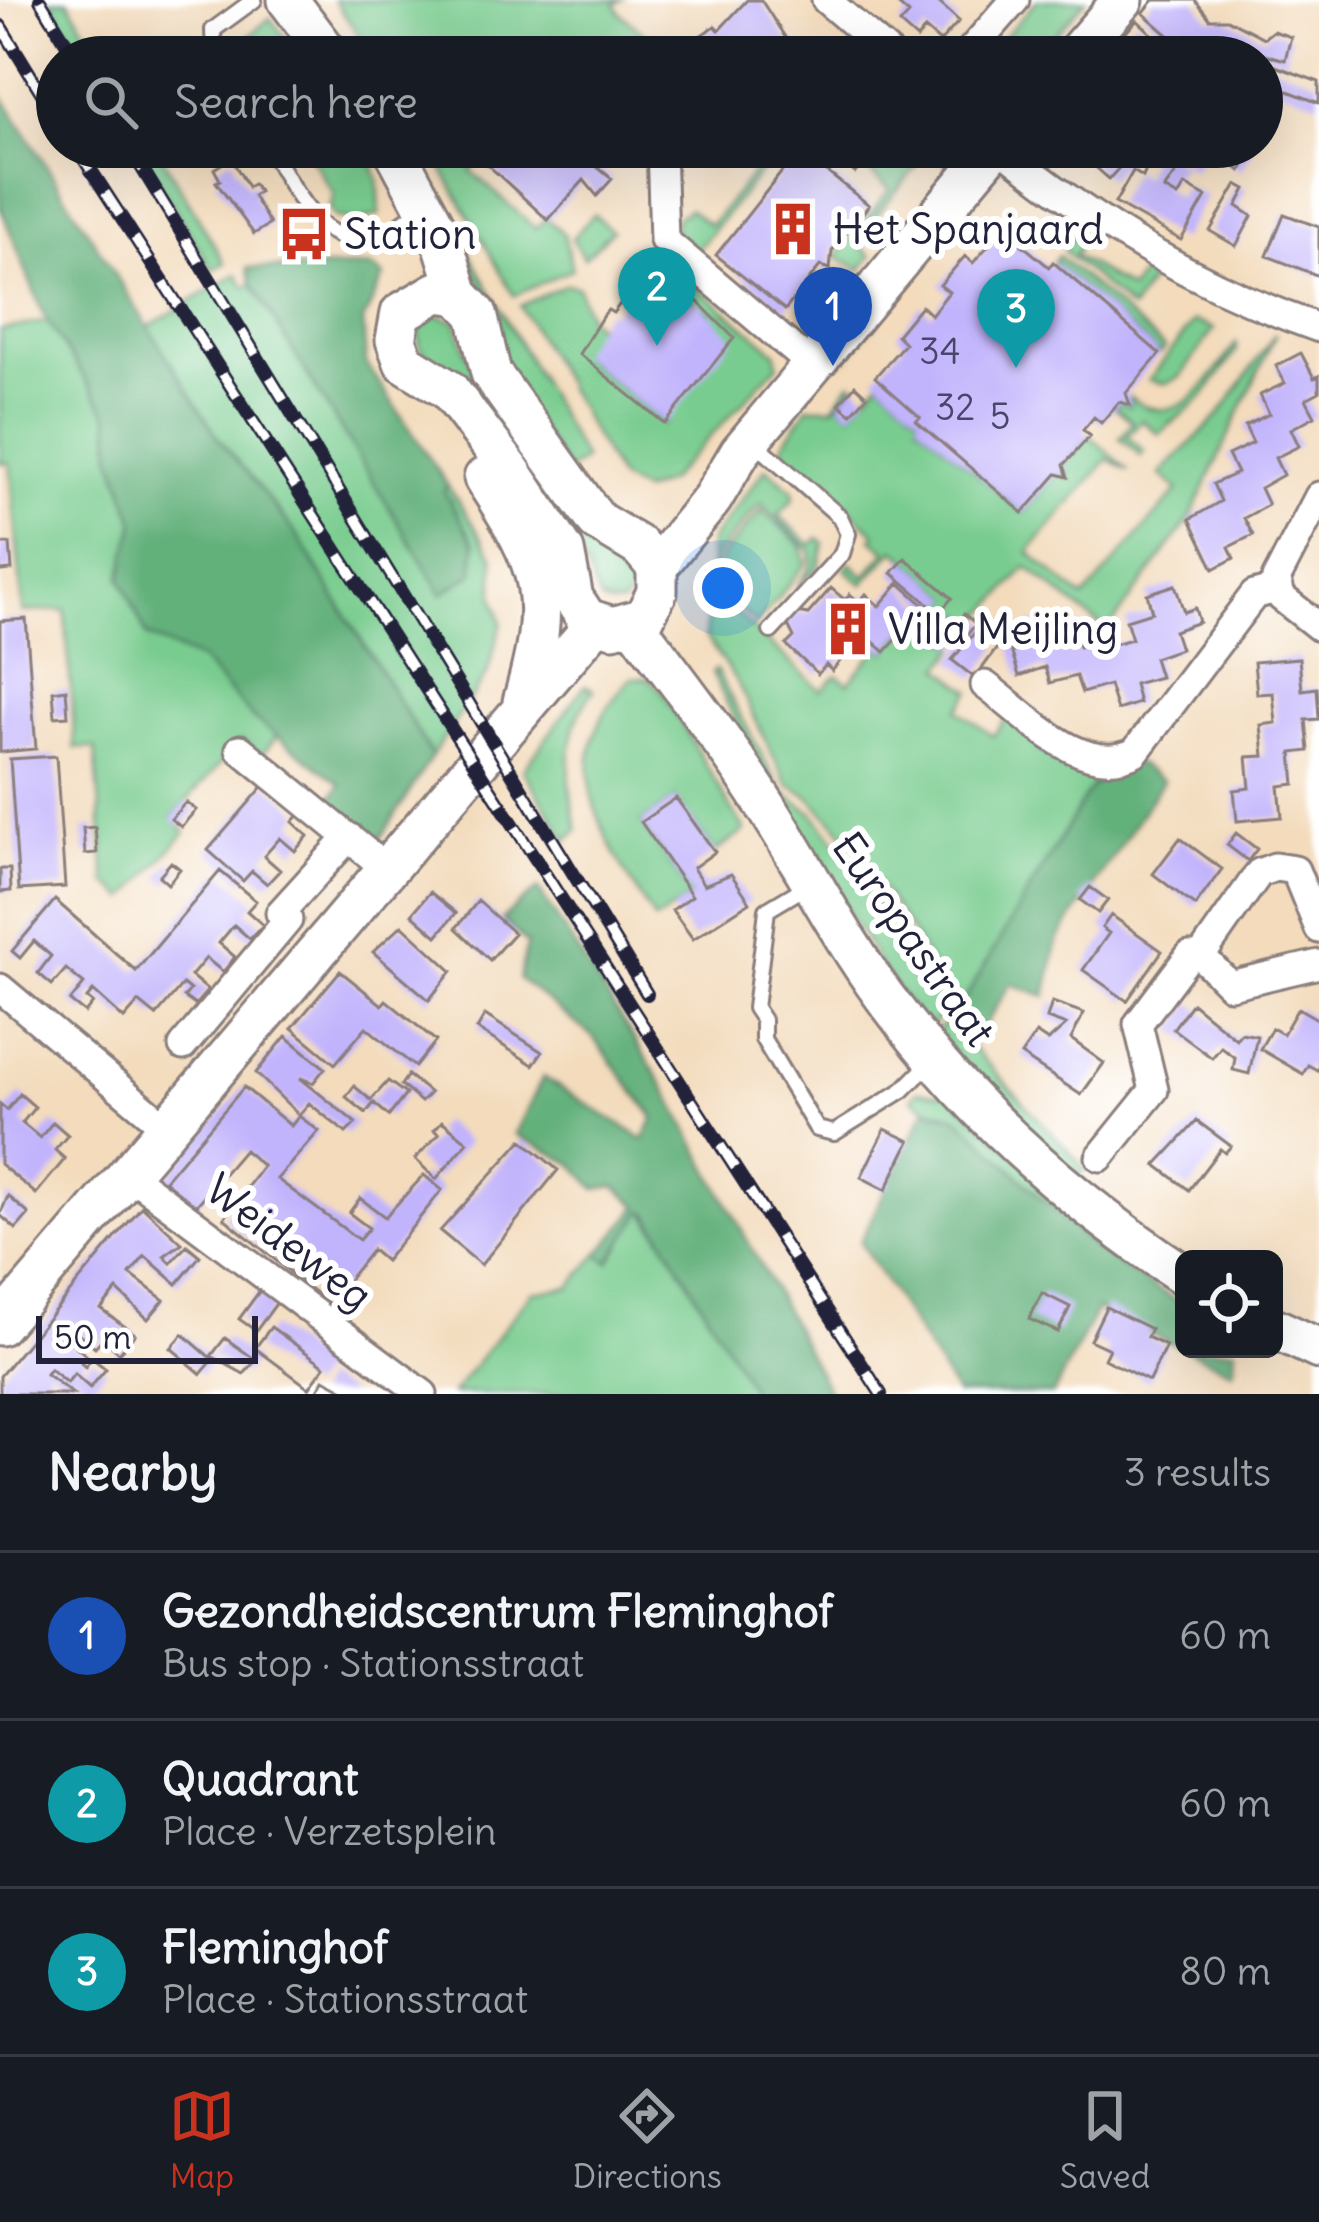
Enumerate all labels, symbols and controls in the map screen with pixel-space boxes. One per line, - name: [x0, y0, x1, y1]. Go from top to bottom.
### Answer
- search box: [36, 36, 1283, 168]
- icon: search: [78, 69, 144, 135]
- text: Search here: [174, 74, 418, 130]
- building icon: Het Spanjaard: [764, 200, 822, 258]
- place label: Het Spanjaard: [833, 203, 1104, 255]
- bus stop icon: Station: [275, 205, 333, 263]
- place label: Station: [344, 208, 476, 260]
- pin: 2: [618, 247, 696, 346]
- pin: 1: [794, 267, 872, 366]
- pin: 3: [977, 269, 1055, 368]
- house number: 34: [919, 329, 961, 374]
- house number: 32: [935, 385, 975, 430]
- house number: 5: [990, 394, 1010, 439]
- your location: [693, 558, 753, 618]
- building icon: Villa Meijling: [819, 600, 877, 658]
- place label: Villa Meijling: [888, 603, 1118, 655]
- street label: Europastraat: [821, 822, 1007, 1056]
- street label: Weideweg: [196, 1163, 382, 1321]
- map controls: [1175, 1250, 1283, 1358]
- button: locate: [1175, 1250, 1283, 1358]
- scale bar: [36, 1310, 258, 1363]
- text: 50 m: [54, 1316, 131, 1358]
- text: Nearby: [48, 1440, 217, 1504]
- text: 3 results: [1124, 1448, 1271, 1497]
- text: Gezondheidscentrum Fleminghof: [162, 1583, 833, 1639]
- text: 1: [79, 1611, 95, 1660]
- text: 60 m: [1179, 1611, 1271, 1660]
- text: Bus stop · Stationsstraat: [162, 1639, 584, 1688]
- text: Quadrant: [162, 1751, 358, 1807]
- text: 2: [76, 1779, 98, 1828]
- text: 60 m: [1179, 1779, 1271, 1828]
- text: Place · Verzetsplein: [162, 1807, 497, 1856]
- text: Fleminghof: [162, 1919, 388, 1975]
- text: 3: [76, 1947, 98, 1996]
- text: 80 m: [1179, 1947, 1271, 1996]
- text: Place · Stationsstraat: [162, 1975, 528, 2024]
- tab: Map: [169, 2083, 235, 2197]
- tab: Directions: [573, 2083, 722, 2197]
- tab: Saved: [1060, 2083, 1150, 2197]

